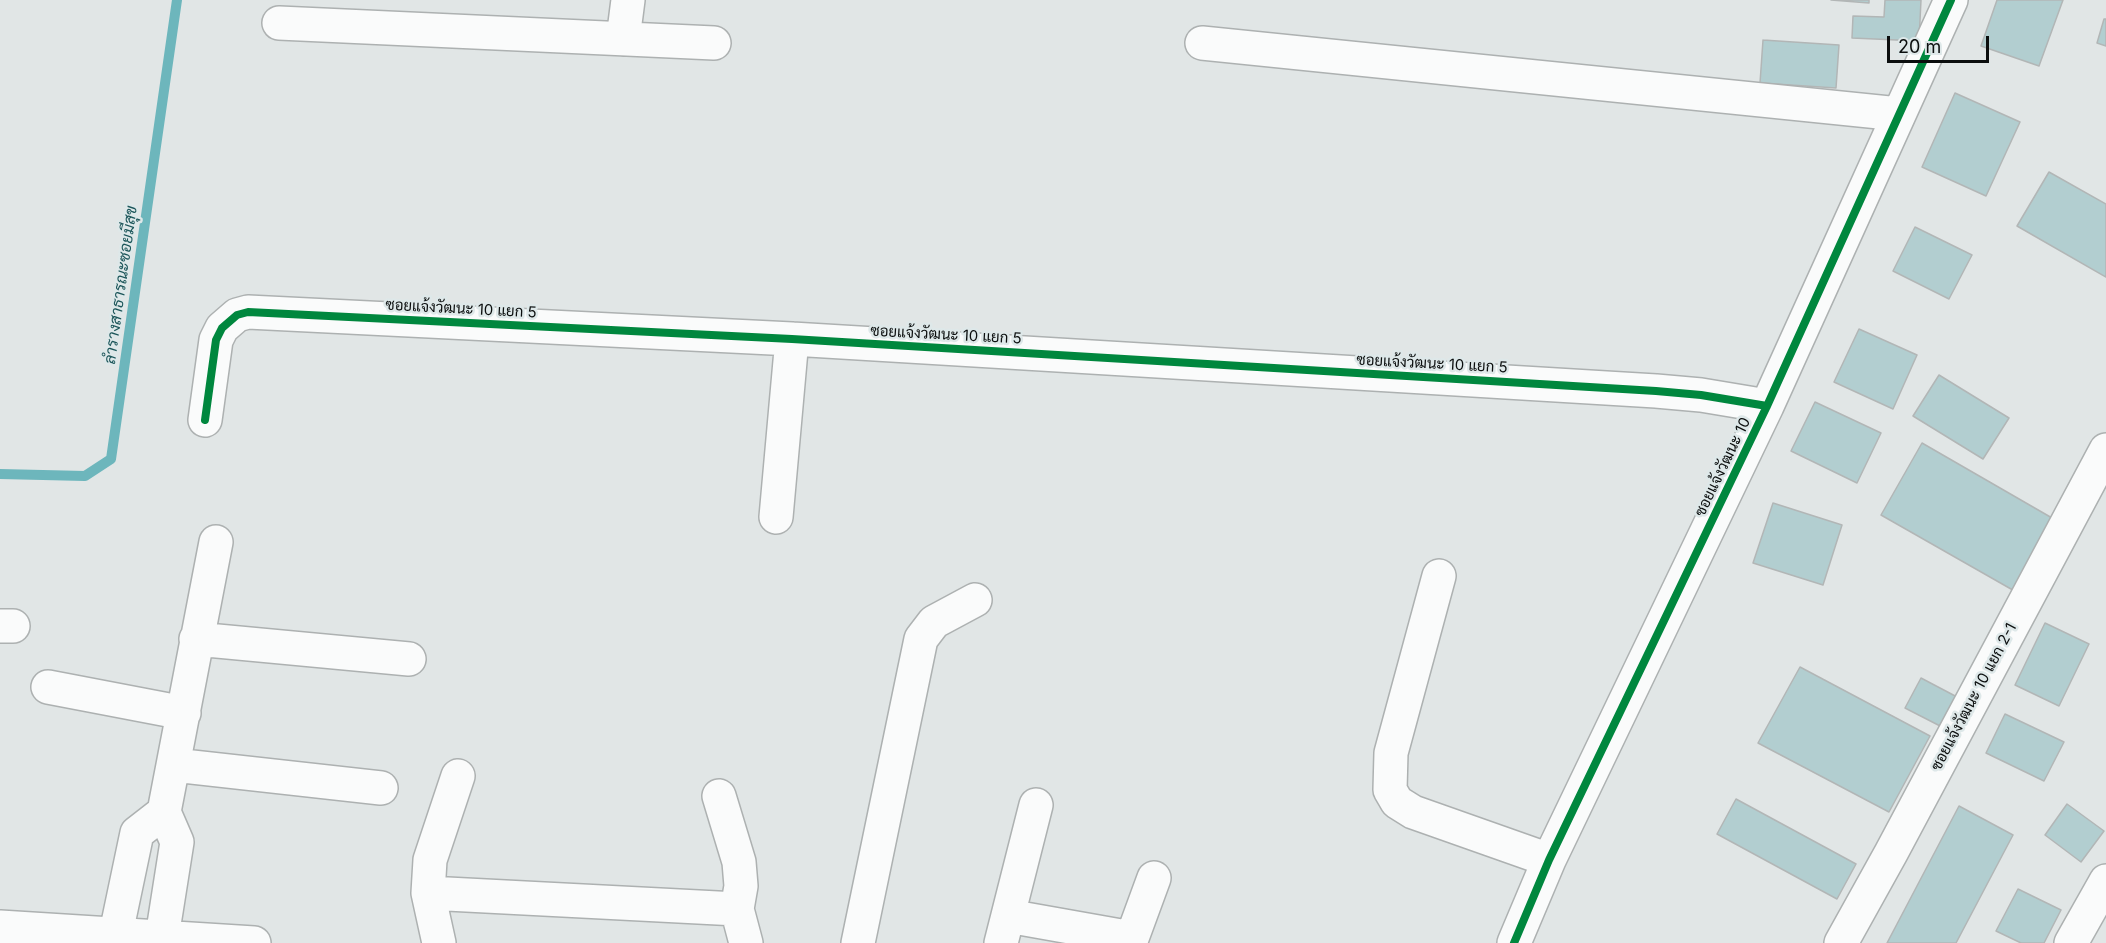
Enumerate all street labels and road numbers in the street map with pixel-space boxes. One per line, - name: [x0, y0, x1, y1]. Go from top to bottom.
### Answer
- street label: ซอยแจ้งวัฒนะ 10 แยก 5: [385, 296, 537, 322]
- street label: ซอยแจ้งวัฒนะ 10 แยก 5: [870, 322, 1022, 348]
- street label: ซอยแจ้งวัฒนะ 10 แยก 5: [1356, 351, 1508, 377]
- street label: ซอยแจ้งวัฒนะ 10: [1691, 415, 1755, 519]
- street label: ซอยแจ้งวัฒนะ 10 แยก 2-1: [1927, 620, 2021, 774]

